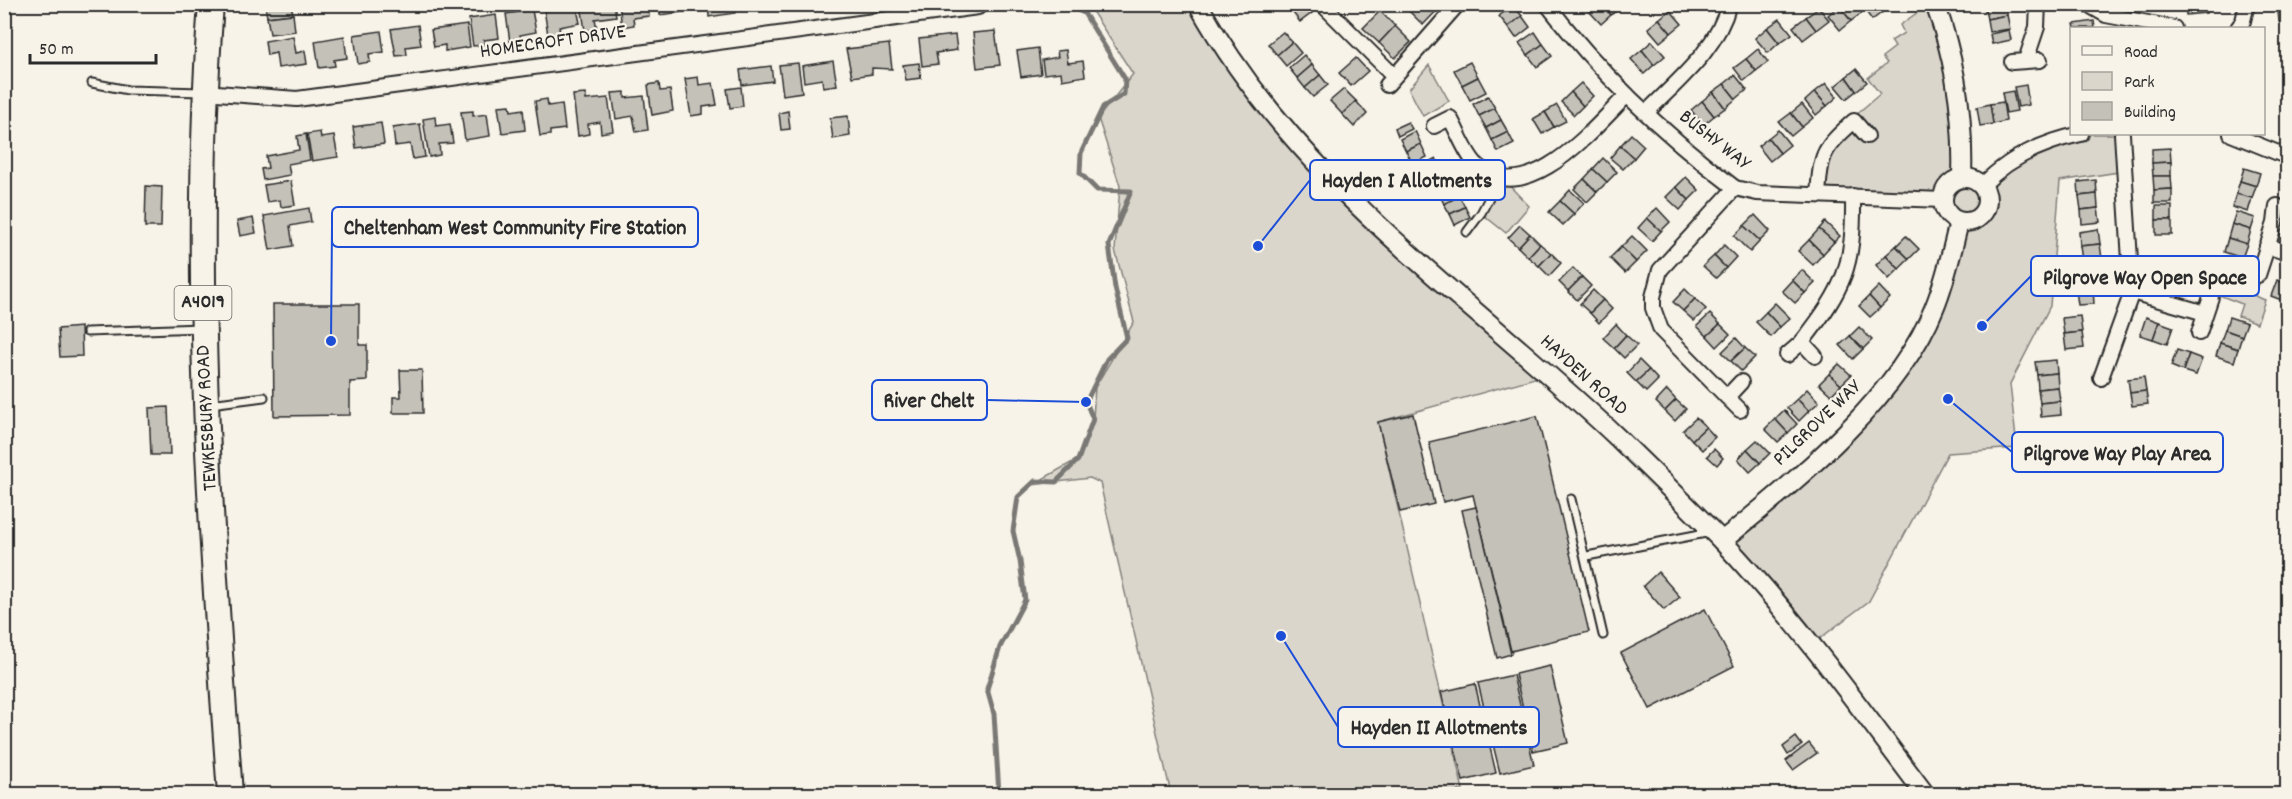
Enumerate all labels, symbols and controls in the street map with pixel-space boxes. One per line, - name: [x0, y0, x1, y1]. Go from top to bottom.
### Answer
- street label: HOMECROFT DRIVE: [478, 18, 628, 68]
- scale bar: [30, 27, 156, 65]
- legend: [2070, 27, 2265, 135]
- text: 50 m: [39, 38, 74, 63]
- text: Road: [2124, 41, 2158, 66]
- text: Park: [2124, 71, 2155, 96]
- text: Building: [2124, 101, 2176, 126]
- street label: BUSHY WAY: [1672, 103, 1757, 179]
- callout: Hayden I Allotments: [1310, 160, 1505, 200]
- text: Hayden I Allotments: [1322, 167, 1492, 198]
- callout: Cheltenham West Community Fire Station: [332, 207, 698, 247]
- text: Cheltenham West Community Fire Station: [344, 214, 686, 245]
- callout: Pilgrove Way Open Space: [2031, 256, 2259, 296]
- text: Pilgrove Way Open Space: [2043, 264, 2247, 295]
- road number: A4019: [174, 286, 232, 320]
- street label: HAYDEN ROAD: [1532, 328, 1634, 424]
- street label: TEWKESBURY ROAD: [189, 344, 227, 492]
- street label: PILGROVE WAY: [1767, 373, 1870, 474]
- callout: River Chelt: [872, 380, 987, 420]
- text: River Chelt: [884, 387, 975, 418]
- callout: Pilgrove Way Play Area: [2012, 432, 2223, 472]
- text: Pilgrove Way Play Area: [2023, 440, 2211, 471]
- callout: Hayden II Allotments: [1338, 707, 1539, 747]
- text: Hayden II Allotments: [1350, 714, 1528, 745]

